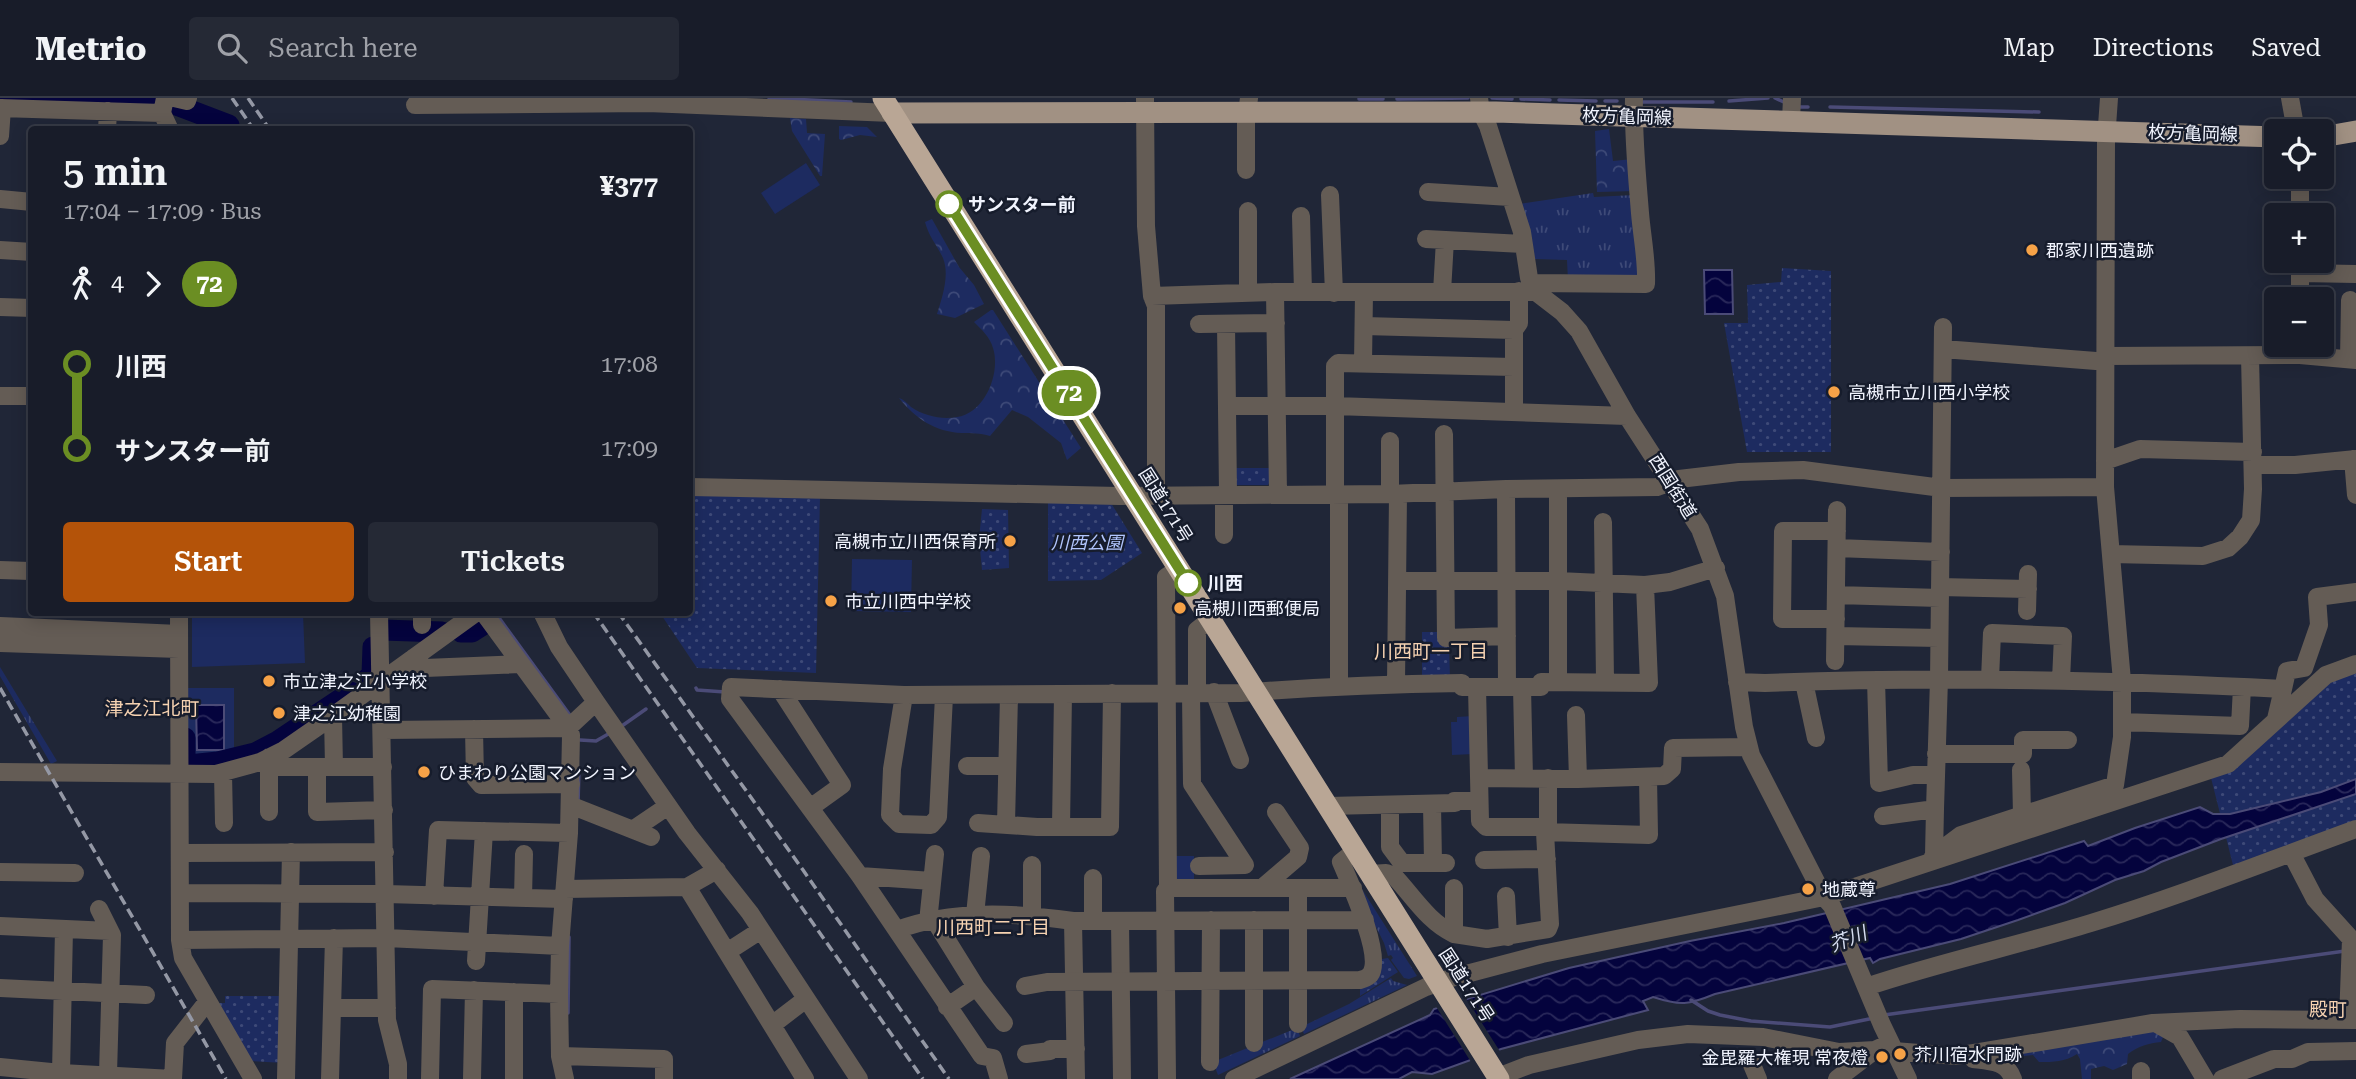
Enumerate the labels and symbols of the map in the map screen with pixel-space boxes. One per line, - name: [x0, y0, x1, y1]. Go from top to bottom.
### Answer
- street label: 枚方亀岡線: [1582, 104, 1672, 128]
- street label: 枚方亀岡線: [2148, 121, 2238, 145]
- marker: サンスター前: [936, 191, 962, 217]
- place label: サンスター前: [968, 194, 1076, 215]
- place label: 郡家川西遺跡: [2046, 240, 2154, 261]
- marker: 郡家川西遺跡: [2024, 242, 2040, 258]
- line badge: 72: [1038, 370, 1100, 416]
- place label: 高槻市立川西小学校: [1848, 382, 2010, 403]
- marker: 高槻市立川西小学校: [1826, 384, 1842, 400]
- street label: 西国街道: [1645, 450, 1701, 522]
- street label: 国道171号: [1135, 464, 1197, 546]
- place label: 高槻市立川西保育所: [834, 531, 996, 552]
- park label: 川西公園: [1051, 532, 1126, 553]
- marker: 高槻市立川西保育所: [1002, 533, 1018, 549]
- marker: 川西: [1175, 570, 1201, 596]
- place label: 川西: [1207, 573, 1243, 594]
- place label: 市立川西中学校: [845, 591, 971, 612]
- marker: 市立川西中学校: [823, 593, 839, 609]
- place label: 高槻川西郵便局: [1194, 598, 1320, 619]
- marker: 高槻川西郵便局: [1172, 600, 1188, 616]
- district label: 川西町一丁目: [1374, 640, 1488, 663]
- place label: 市立津之江小学校: [283, 671, 427, 692]
- marker: 市立津之江小学校: [261, 673, 277, 689]
- district label: 津之江北町: [104, 697, 200, 720]
- place label: 津之江幼稚園: [293, 703, 401, 724]
- marker: 津之江幼稚園: [271, 705, 287, 721]
- place label: ひまわり公園マンション: [438, 762, 636, 783]
- marker: ひまわり公園マンション: [416, 764, 432, 780]
- place label: 地蔵尊: [1822, 879, 1876, 900]
- marker: 地蔵尊: [1800, 881, 1816, 897]
- district label: 川西町二丁目: [936, 916, 1050, 939]
- water label: 芥川: [1826, 921, 1872, 957]
- street label: 国道171号: [1435, 944, 1499, 1026]
- district label: 殿町: [2309, 998, 2347, 1021]
- place label: 芥川宿水門跡: [1914, 1044, 2022, 1065]
- marker: 芥川宿水門跡: [1892, 1046, 1908, 1062]
- place label: 金毘羅大権現 常夜燈: [1701, 1047, 1868, 1068]
- marker: 金毘羅大権現 常夜燈: [1874, 1049, 1890, 1065]

